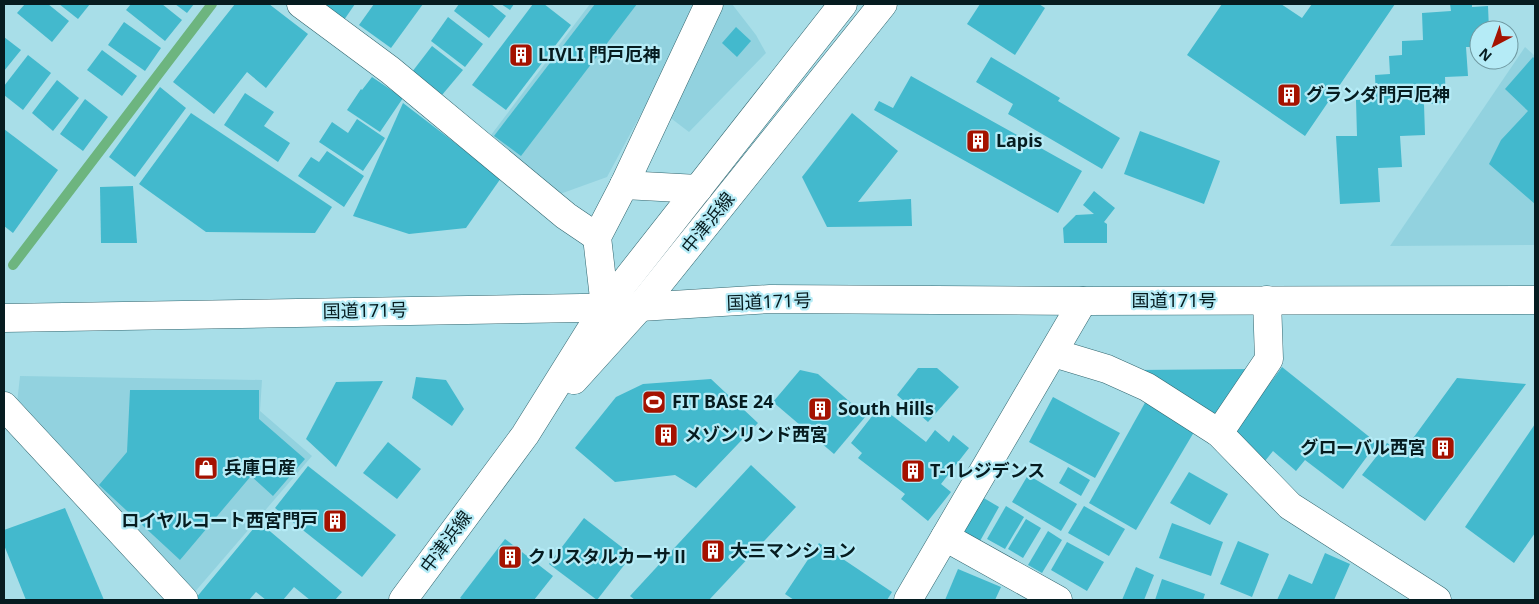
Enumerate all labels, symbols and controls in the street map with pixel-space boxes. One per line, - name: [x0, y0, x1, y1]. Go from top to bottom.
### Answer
- north arrow: [1469, 20, 1519, 70]
- building icon: LIVLI 門戸厄神: [508, 42, 534, 68]
- place label: LIVLI 門戸厄神: [538, 42, 661, 66]
- text: N: [1475, 44, 1496, 66]
- building icon: グランダ門戸厄神: [1276, 82, 1302, 108]
- place label: グランダ門戸厄神: [1306, 82, 1450, 106]
- building icon: Lapis: [965, 128, 991, 154]
- place label: Lapis: [996, 128, 1043, 152]
- street label: 中津浜線: [675, 187, 739, 258]
- street label: 国道171号: [726, 288, 812, 314]
- street label: 国道171号: [1132, 288, 1216, 312]
- street label: 国道171号: [322, 297, 408, 323]
- sports icon: FIT BASE 24: [641, 389, 667, 415]
- place label: FIT BASE 24: [672, 389, 774, 413]
- building icon: South Hills: [807, 396, 833, 422]
- place label: South Hills: [838, 396, 934, 420]
- building icon: メゾンリンド西宮: [653, 422, 679, 448]
- place label: メゾンリンド西宮: [684, 422, 828, 446]
- place label: グローバル西宮: [1300, 435, 1426, 459]
- building icon: グローバル西宮: [1430, 435, 1456, 461]
- shop icon: 兵庫日産: [193, 455, 219, 481]
- place label: 兵庫日産: [224, 455, 296, 479]
- building icon: T-1レジデンス: [900, 458, 926, 484]
- place label: T-1レジデンス: [930, 458, 1045, 482]
- street label: 中津浜線: [414, 505, 476, 577]
- place label: ロイヤルコート西宮門戸: [121, 508, 318, 532]
- building icon: ロイヤルコート西宮門戸: [322, 508, 348, 534]
- building icon: 大三マンション: [700, 538, 726, 564]
- place label: 大三マンション: [730, 538, 856, 562]
- building icon: クリスタルカーサⅡ: [497, 544, 523, 570]
- place label: クリスタルカーサⅡ: [528, 544, 689, 568]

